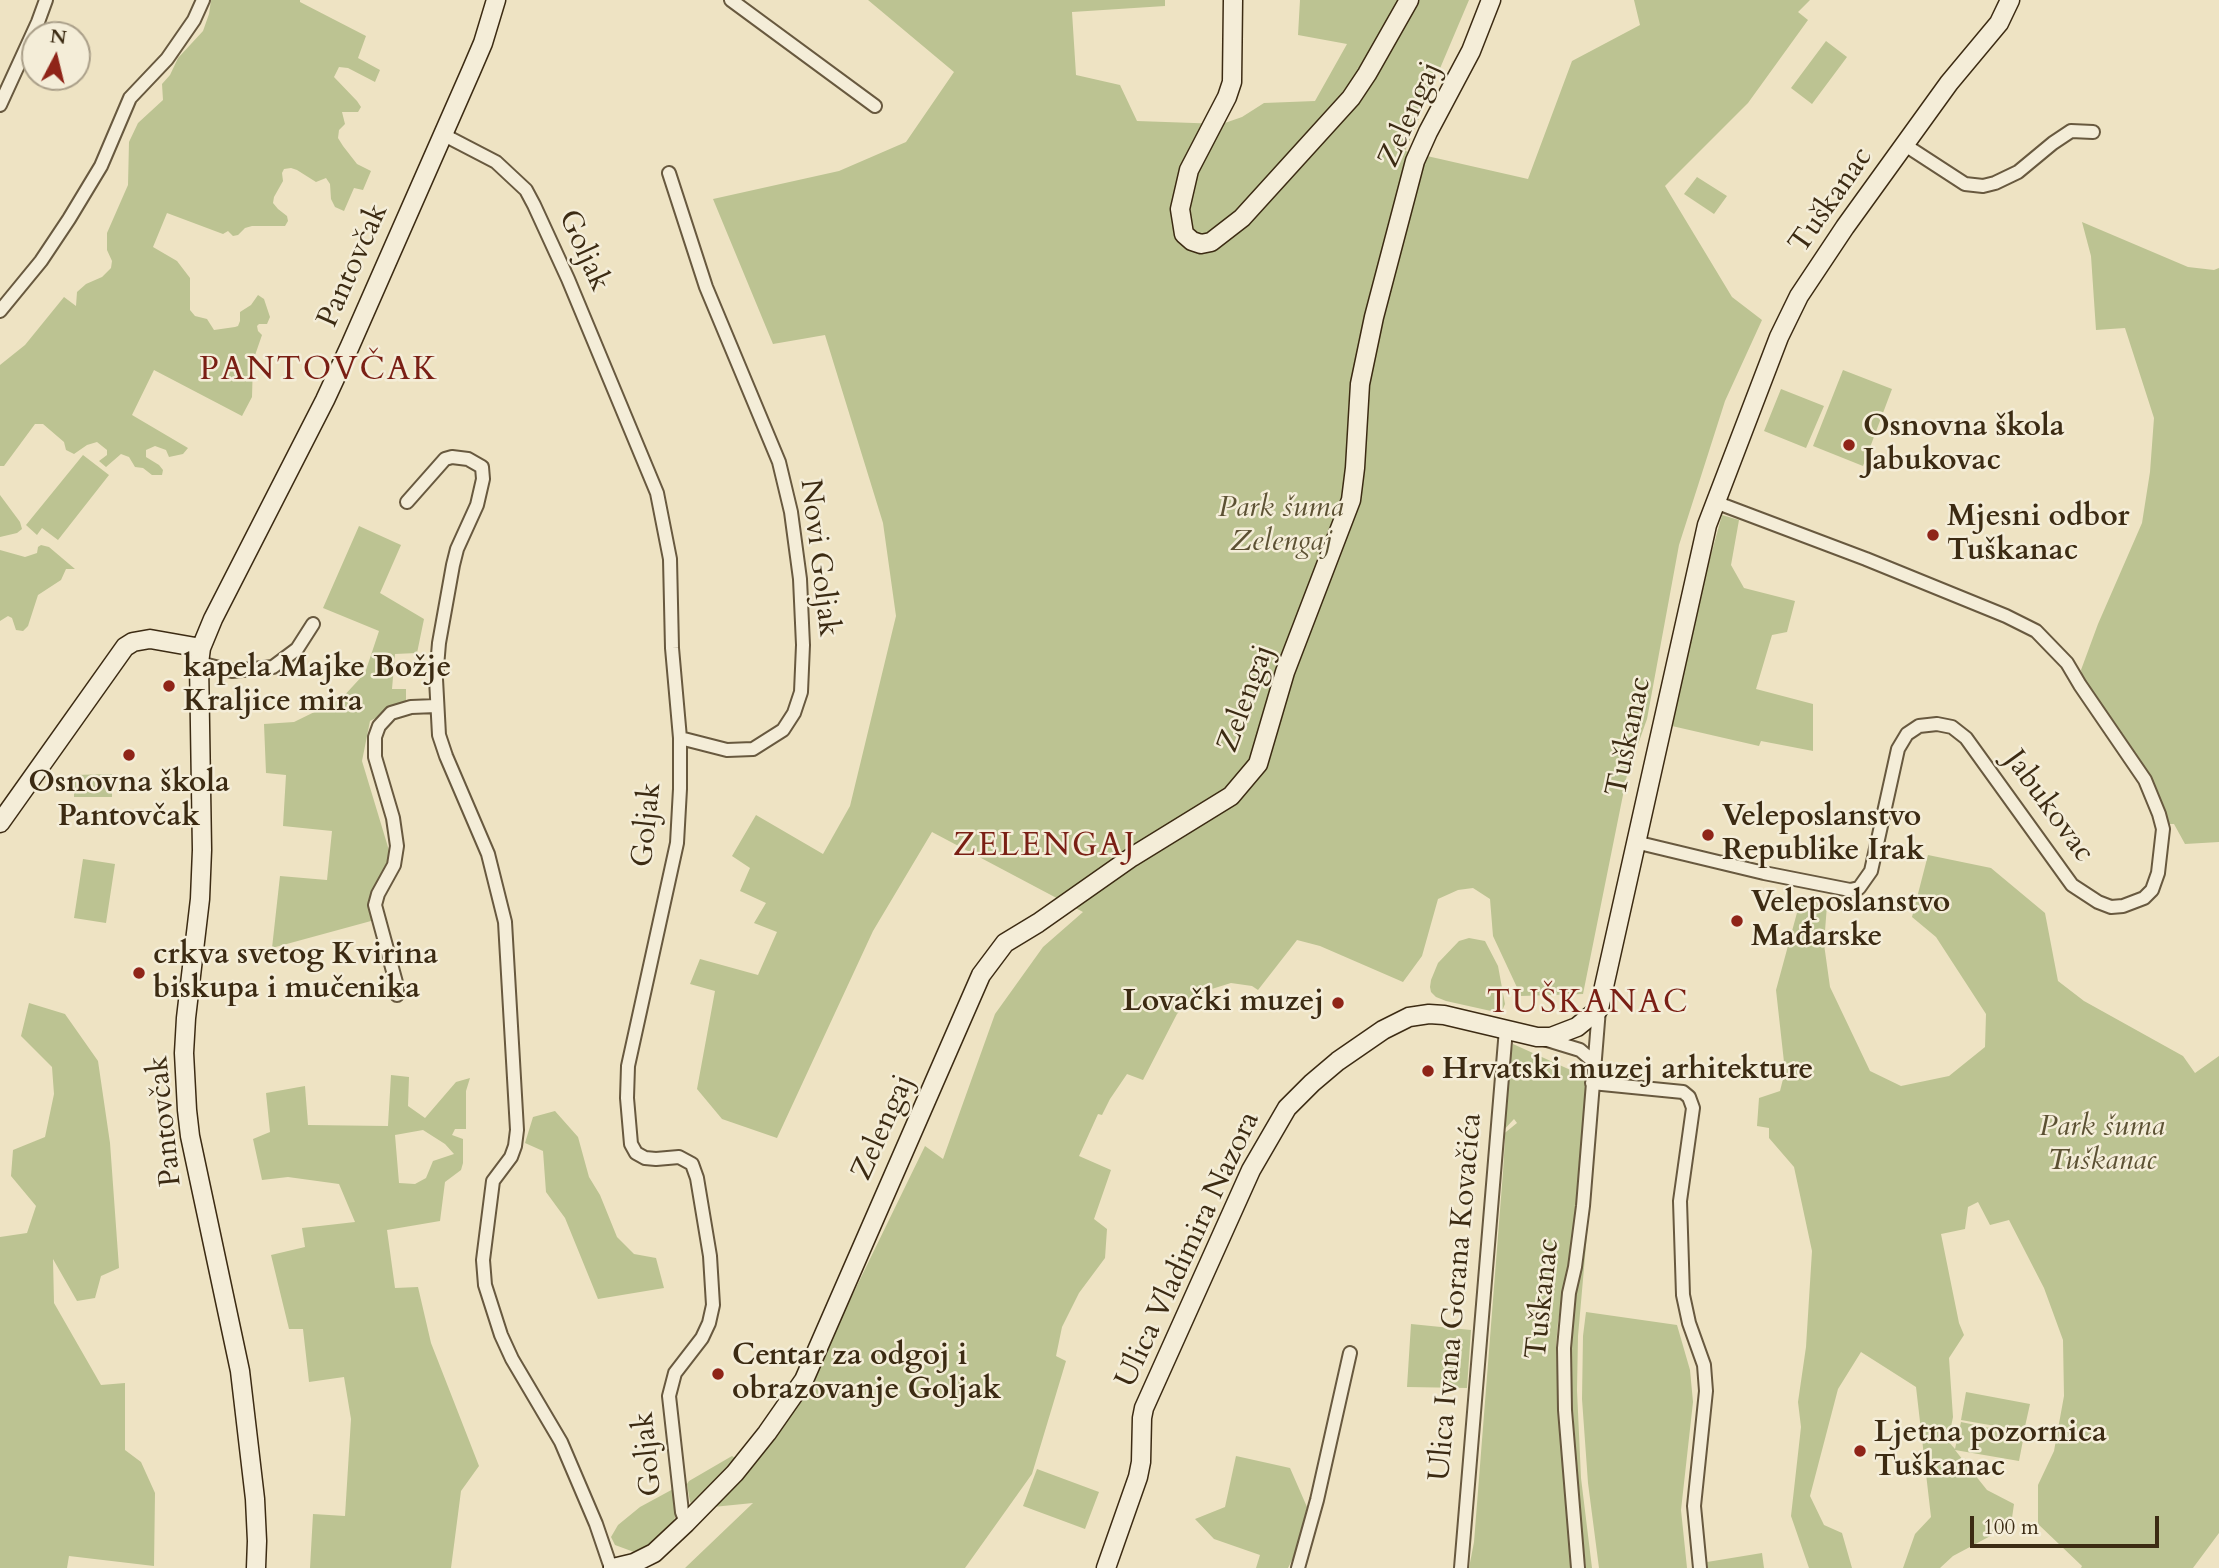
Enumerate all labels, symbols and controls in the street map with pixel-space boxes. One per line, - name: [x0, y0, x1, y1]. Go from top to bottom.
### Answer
- north arrow: [21, 21, 91, 91]
- text: N: [49, 23, 68, 51]
- street label: Zelengaj: [1372, 57, 1450, 173]
- street label: Tuškanac: [1782, 141, 1882, 261]
- street label: Pantovčak: [311, 199, 397, 333]
- street label: Goljak: [549, 205, 617, 297]
- district label: PANTOVČAK: [200, 351, 438, 391]
- place label: Osnovna škola Jabukovac: [1863, 410, 2065, 480]
- marker: Osnovna škola Jabukovac: [1841, 437, 1857, 453]
- street label: Novi Goljak: [790, 477, 846, 639]
- park label: Park šuma Zelengaj: [1218, 491, 1344, 562]
- place label: Mjesni odbor Tuškanac: [1947, 500, 2130, 570]
- marker: Mjesni odbor Tuškanac: [1925, 527, 1941, 543]
- street label: Zelengaj: [1211, 640, 1283, 758]
- place label: kapela Majke Božje Kraljice mira: [183, 651, 451, 722]
- street label: Tuškanac: [1600, 674, 1660, 800]
- marker: kapela Majke Božje Kraljice mira: [161, 678, 177, 694]
- street label: Jabukovac: [1995, 744, 2101, 870]
- marker: Osnovna škola Pantovčak: [121, 747, 137, 763]
- place label: Osnovna škola Pantovčak: [28, 766, 230, 836]
- street label: Goljak: [626, 781, 670, 869]
- place label: Veleposlanstvo Republike Irak: [1722, 800, 1925, 870]
- marker: Veleposlanstvo Republike Irak: [1700, 827, 1716, 843]
- district label: ZELENGAJ: [954, 829, 1136, 867]
- place label: Veleposlanstvo Mađarske: [1751, 886, 1950, 956]
- marker: Veleposlanstvo Mađarske: [1729, 913, 1745, 929]
- place label: crkva svetog Kvirina biskupa i mučenika: [153, 938, 438, 1009]
- marker: crkva svetog Kvirina biskupa i mučenika: [131, 965, 147, 981]
- place label: Lovački muzej: [1123, 985, 1324, 1021]
- district label: TUŠKANAC: [1488, 986, 1688, 1024]
- marker: Lovački muzej: [1330, 995, 1346, 1011]
- place label: Hrvatski muzej arhitekture: [1442, 1053, 1813, 1089]
- street label: Pantovčak: [141, 1054, 191, 1188]
- marker: Hrvatski muzej arhitekture: [1420, 1063, 1436, 1079]
- street label: Zelengaj: [845, 1070, 923, 1186]
- street label: Ulica Vladimira Nazora: [1109, 1106, 1269, 1394]
- park label: Park šuma Tuškanac: [2039, 1110, 2165, 1180]
- street label: Ulica Ivana Gorana Kovačića: [1423, 1112, 1491, 1482]
- street label: Tuškanac: [1520, 1237, 1568, 1361]
- place label: Centar za odgoj i obrazovanje Goljak: [732, 1339, 1001, 1410]
- marker: Centar za odgoj i obrazovanje Goljak: [710, 1366, 726, 1382]
- street label: Goljak: [627, 1410, 671, 1498]
- place label: Ljetna pozornica Tuškanac: [1874, 1416, 2107, 1486]
- marker: Ljetna pozornica Tuškanac: [1852, 1443, 1868, 1459]
- scale bar: [1974, 1502, 2163, 1546]
- text: 100 m: [1983, 1513, 2039, 1542]

